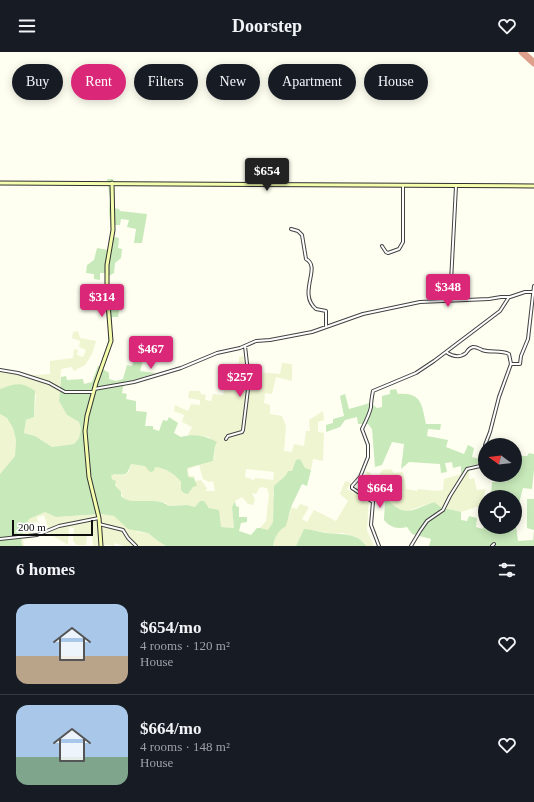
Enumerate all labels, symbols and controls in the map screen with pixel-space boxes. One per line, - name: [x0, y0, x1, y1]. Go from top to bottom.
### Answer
- icon: menu: [16, 15, 38, 37]
- icon: heart: [496, 15, 518, 37]
- text: Doorstep: [232, 16, 302, 36]
- chip: Buy: [12, 64, 63, 100]
- chip: Rent: [71, 64, 126, 100]
- chip: Filters: [134, 64, 198, 100]
- chip: New: [206, 64, 260, 100]
- chip: Apartment: [268, 64, 356, 100]
- chip: House: [364, 64, 428, 100]
- pin: $654: [243, 158, 291, 192]
- text: $654: [254, 163, 280, 178]
- pin: $348: [424, 274, 472, 308]
- text: $348: [435, 279, 461, 294]
- pin: $314: [78, 284, 126, 318]
- text: $314: [89, 289, 115, 304]
- pin: $467: [127, 336, 175, 370]
- text: $467: [138, 341, 164, 356]
- pin: $257: [216, 364, 264, 398]
- text: $257: [227, 369, 253, 384]
- north arrow: [478, 438, 522, 482]
- map controls: [478, 438, 522, 534]
- pin: $664: [356, 475, 404, 509]
- text: $664: [367, 480, 393, 495]
- button: locate: [478, 490, 522, 534]
- scale bar: [12, 518, 93, 537]
- text: 200 m: [18, 521, 46, 533]
- icon: filters: [496, 559, 518, 581]
- text: 6 homes: [16, 560, 75, 579]
- text: $654/mo: [140, 618, 201, 637]
- icon: home: [48, 620, 96, 668]
- icon: heart: [496, 633, 518, 655]
- text: 4 rooms · 120 m²: [140, 638, 230, 653]
- text: House: [140, 654, 173, 669]
- text: $664/mo: [140, 719, 201, 738]
- icon: home: [48, 721, 96, 769]
- icon: heart: [496, 734, 518, 756]
- text: 4 rooms · 148 m²: [140, 739, 230, 754]
- text: House: [140, 755, 173, 770]

